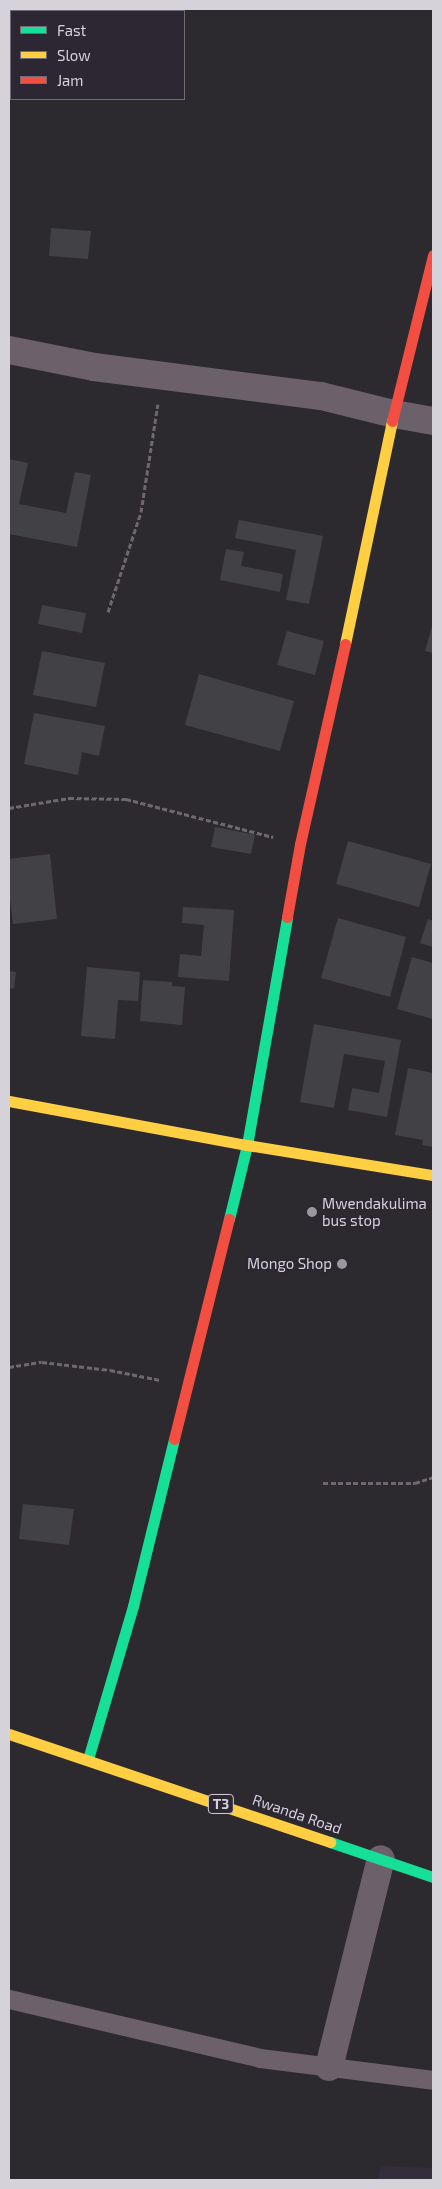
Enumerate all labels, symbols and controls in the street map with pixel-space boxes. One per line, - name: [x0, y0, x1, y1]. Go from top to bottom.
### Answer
- legend: [10, 10, 185, 100]
- text: Fast: [57, 21, 86, 39]
- text: Slow: [57, 46, 91, 64]
- text: Jam: [57, 71, 83, 89]
- place label: Mwendakulima bus stop: [322, 1194, 427, 1229]
- marker: Mwendakulima bus stop: [306, 1206, 318, 1218]
- place label: Mongo Shop: [247, 1255, 332, 1273]
- marker: Mongo Shop: [336, 1258, 348, 1270]
- street label: Rwanda Road: [250, 1790, 344, 1838]
- road number: T3: [207, 1792, 235, 1816]

